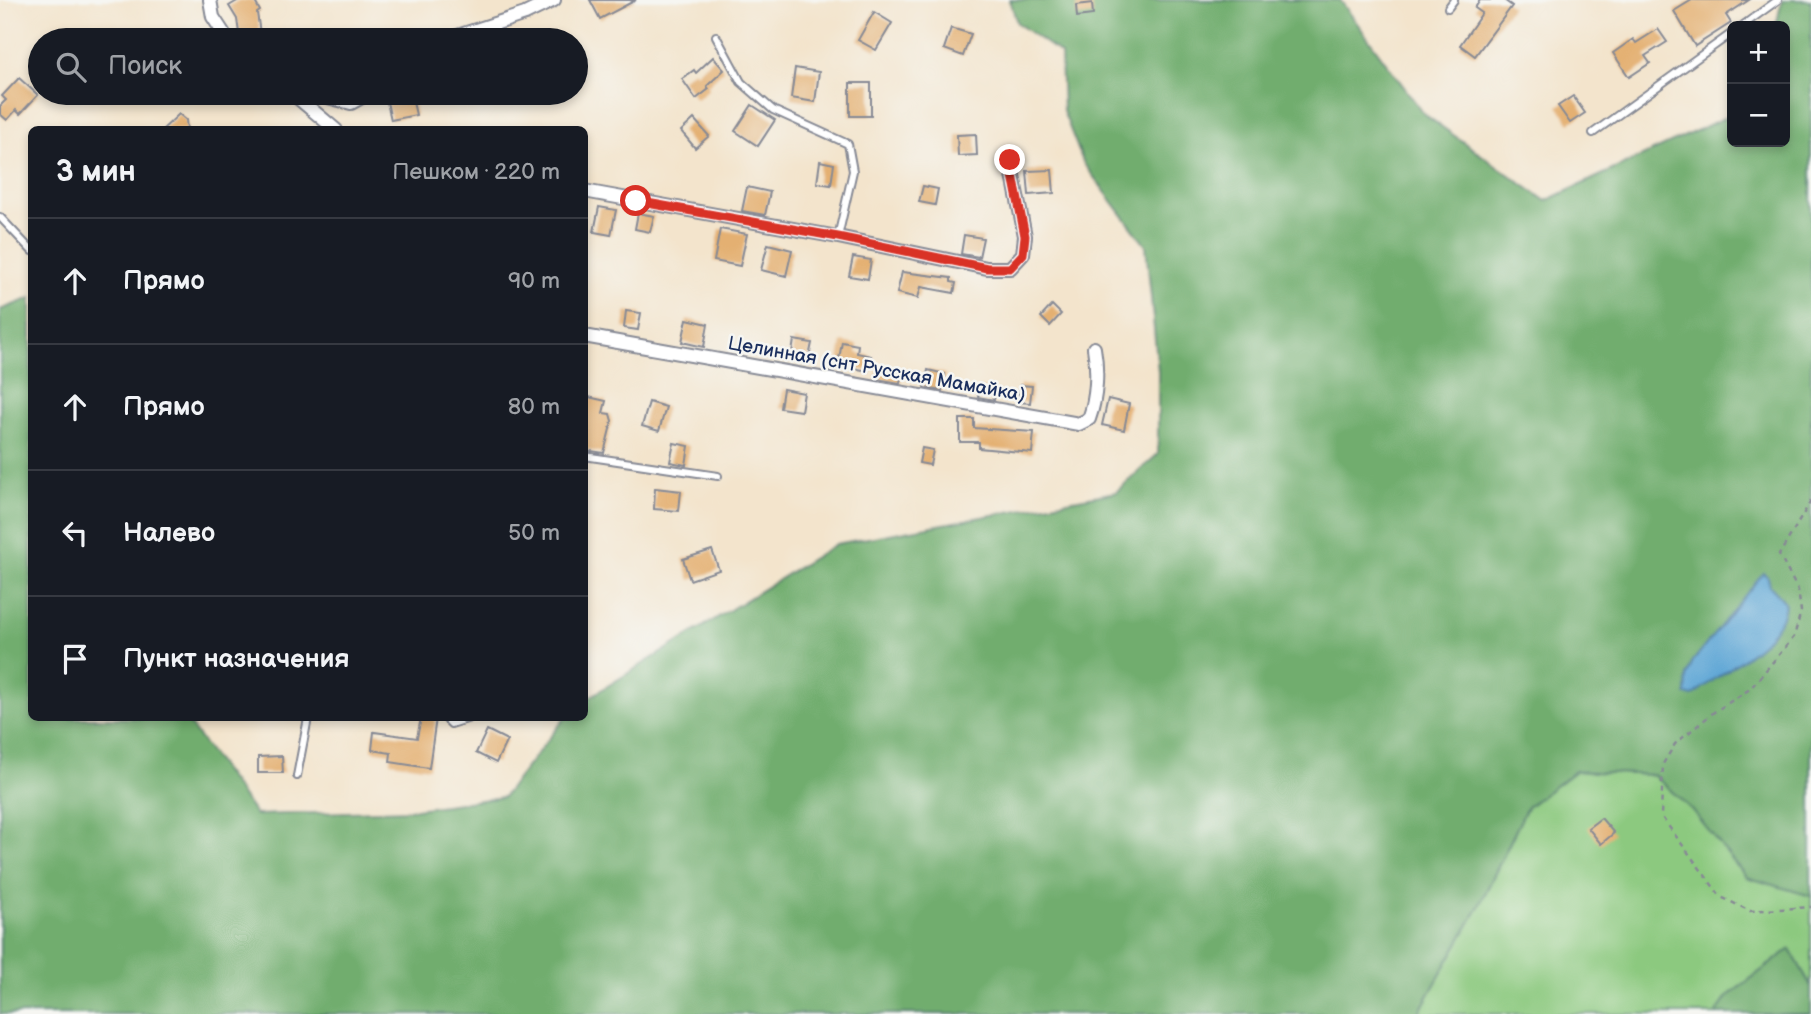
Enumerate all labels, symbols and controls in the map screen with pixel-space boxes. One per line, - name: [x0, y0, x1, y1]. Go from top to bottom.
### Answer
- map controls: [1727, 21, 1790, 147]
- button: +: [1727, 21, 1790, 84]
- search box: [28, 28, 588, 105]
- icon: search: [52, 48, 90, 86]
- text: Поиск: [108, 51, 182, 82]
- button: −: [1727, 84, 1790, 147]
- route end: [994, 144, 1025, 175]
- text: 3 мин: [56, 154, 136, 190]
- text: Пешком · 220 m: [392, 158, 560, 186]
- route start: [620, 185, 651, 216]
- icon: ahead: [56, 262, 94, 300]
- text: Прямо: [123, 266, 205, 297]
- text: 90 m: [508, 267, 560, 295]
- street label: Целинная (снт Русская Мамайка): [726, 332, 1027, 407]
- icon: ahead: [56, 388, 94, 426]
- text: Прямо: [123, 392, 205, 423]
- text: 80 m: [508, 393, 560, 421]
- icon: left: [56, 514, 94, 552]
- text: Налево: [123, 518, 215, 549]
- text: 50 m: [508, 519, 560, 547]
- icon: arrive: [56, 640, 94, 678]
- text: Пункт назначения: [123, 644, 349, 675]

